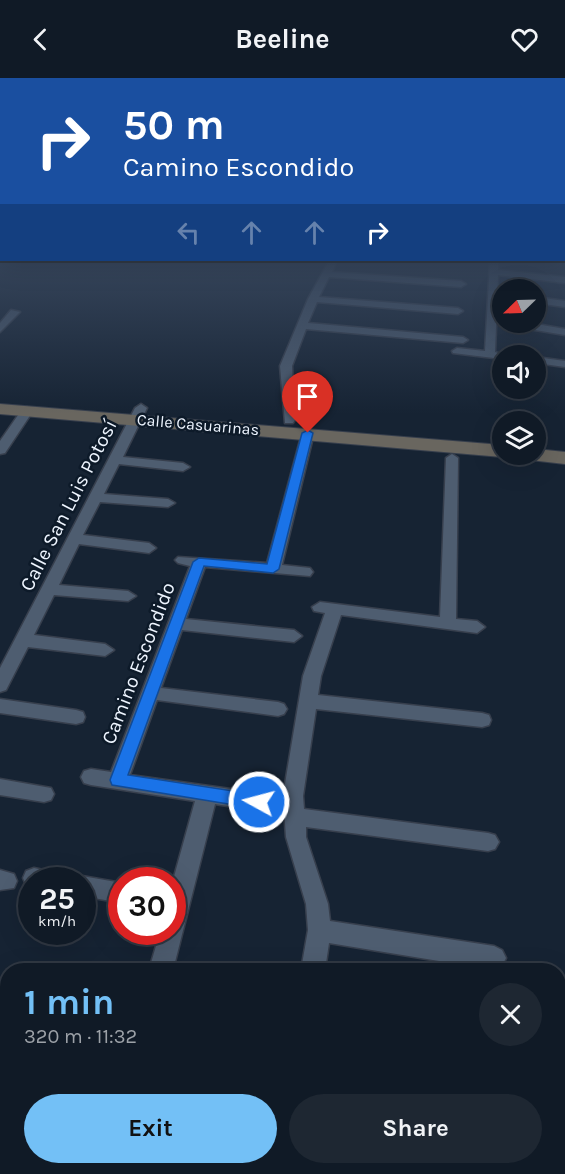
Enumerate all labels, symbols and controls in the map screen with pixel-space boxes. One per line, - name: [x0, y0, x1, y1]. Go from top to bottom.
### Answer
- icon: back: [24, 23, 57, 56]
- text: Beeline: [235, 23, 330, 55]
- icon: heart: [508, 23, 541, 56]
- text: 50 m: [123, 100, 225, 150]
- icon: right: [24, 102, 102, 180]
- text: Camino Escondido: [123, 151, 354, 183]
- icon: left: [172, 216, 205, 249]
- icon: ahead: [235, 216, 268, 249]
- icon: ahead: [298, 216, 331, 249]
- icon: right: [361, 216, 394, 249]
- north arrow: [492, 279, 546, 333]
- map controls: [492, 279, 546, 465]
- button: sound: [492, 345, 546, 399]
- pin: [282, 371, 333, 433]
- icon: arrive: [291, 380, 324, 413]
- street label: Calle Casuarinas: [136, 410, 260, 439]
- button: layers: [492, 411, 546, 465]
- street label: Calle San Luis Potosí: [15, 416, 122, 595]
- street label: Camino Escondido: [97, 579, 180, 747]
- position arrow: [227, 770, 291, 834]
- speed limit sign: 30: [108, 867, 186, 945]
- text: 25: [39, 881, 75, 917]
- text: km/h: [38, 912, 76, 930]
- text: 1 min: [24, 981, 114, 1023]
- button: close: [479, 983, 542, 1046]
- text: 320 m · 11:32: [24, 1025, 137, 1048]
- button: Exit: [24, 1094, 277, 1163]
- button: Share: [289, 1094, 542, 1163]

